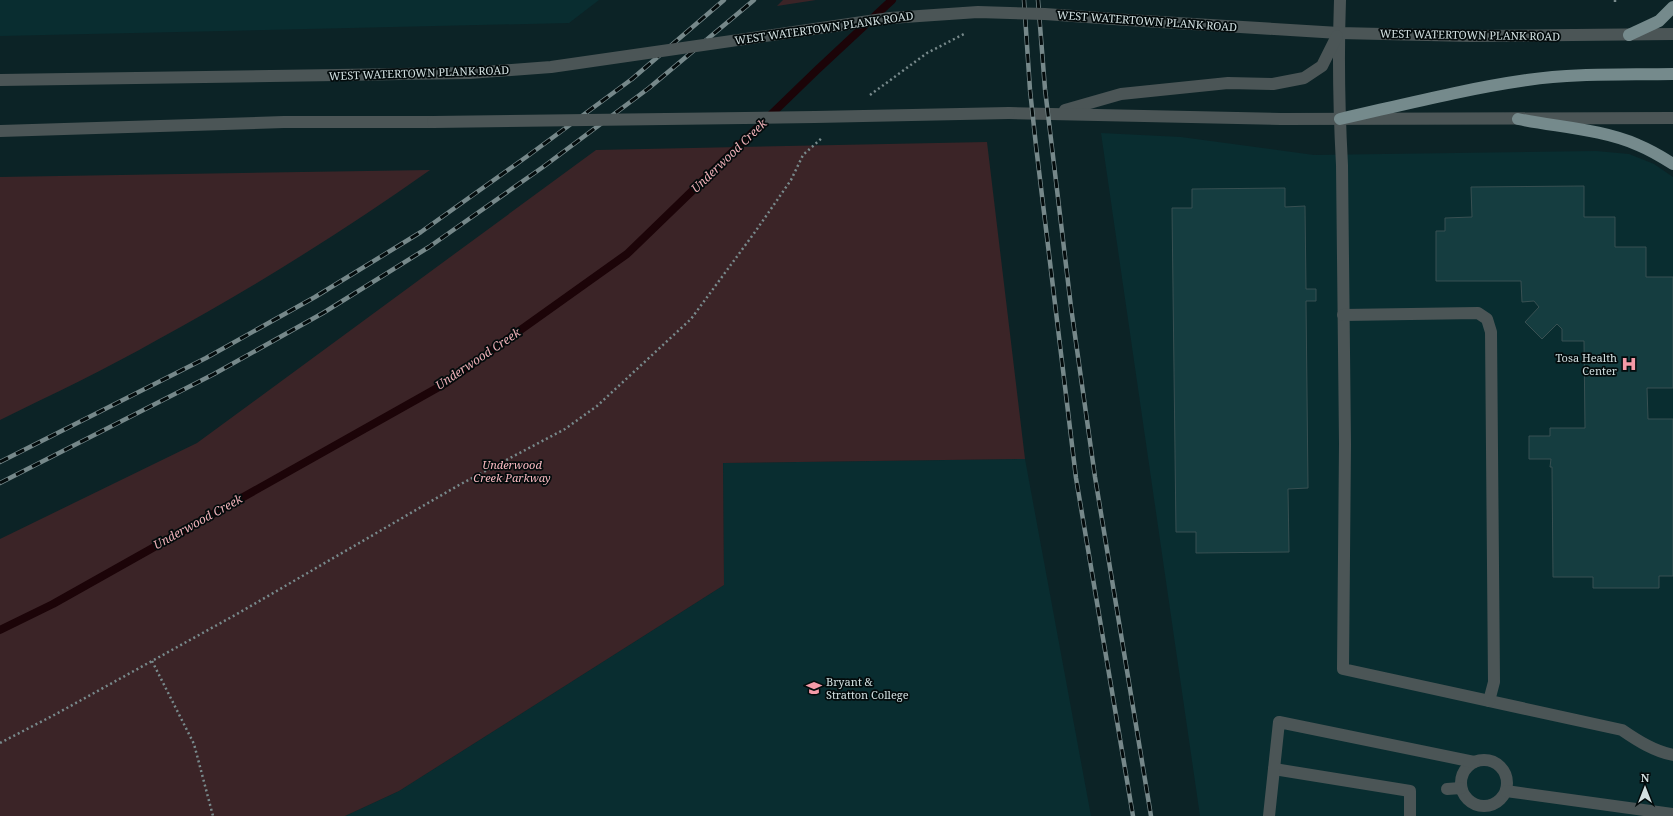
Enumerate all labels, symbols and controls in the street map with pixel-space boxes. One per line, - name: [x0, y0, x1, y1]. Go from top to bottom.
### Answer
- street label: WEST WATERTOWN PLANK ROAD: [1057, 7, 1237, 34]
- street label: WEST WATERTOWN PLANK ROAD: [734, 8, 914, 47]
- street label: WEST WATERTOWN PLANK ROAD: [1380, 25, 1560, 44]
- street label: WEST WATERTOWN PLANK ROAD: [329, 62, 509, 83]
- water label: Underwood Creek: [687, 114, 771, 196]
- water label: Underwood Creek: [432, 323, 525, 394]
- place label: Tosa Health Center: [1555, 350, 1618, 378]
- hospital icon: Tosa Health Center: [1620, 355, 1638, 373]
- park label: Underwood Creek Parkway: [473, 457, 551, 485]
- water label: Underwood Creek: [150, 489, 246, 553]
- place label: Bryant & Stratton College: [826, 674, 909, 702]
- school or university icon: Bryant & Stratton College: [805, 679, 823, 697]
- north arrow: [1625, 768, 1665, 808]
- text: N: [1641, 770, 1650, 785]

